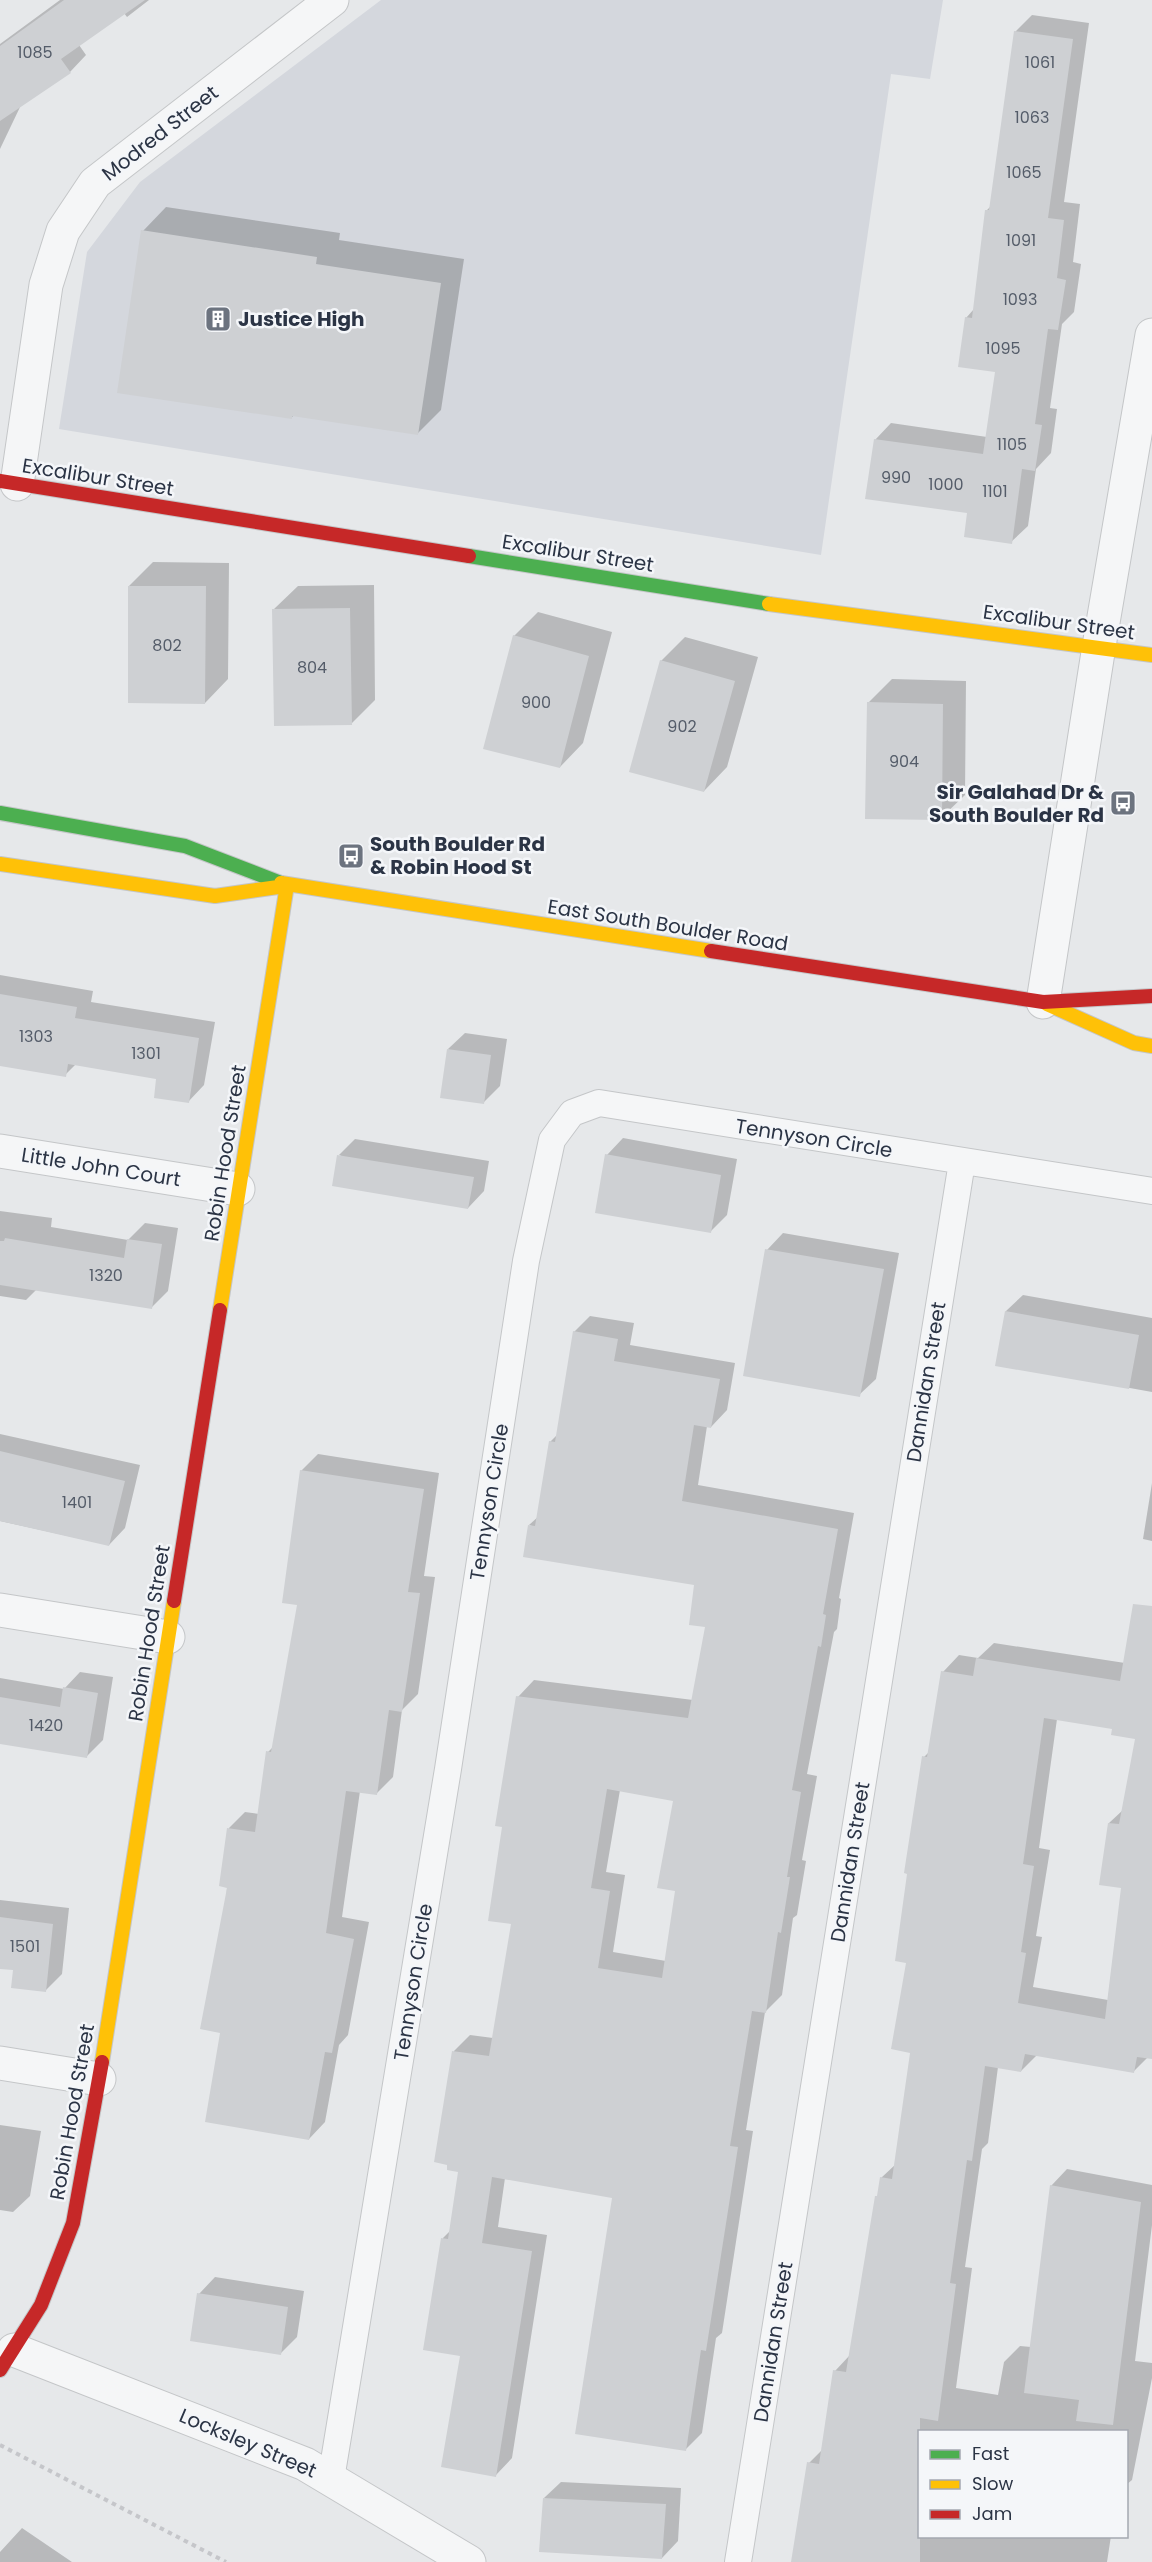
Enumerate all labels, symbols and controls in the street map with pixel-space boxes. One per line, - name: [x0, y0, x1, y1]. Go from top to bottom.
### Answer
- house number: 1085: [17, 41, 53, 64]
- house number: 1061: [1025, 51, 1055, 74]
- street label: Modred Street: [96, 79, 224, 187]
- house number: 1063: [1015, 106, 1049, 129]
- house number: 1065: [1006, 161, 1042, 184]
- house number: 1091: [1006, 229, 1036, 252]
- house number: 1093: [1003, 288, 1037, 311]
- building icon: Justice High: [203, 304, 233, 334]
- place label: Justice High: [238, 305, 364, 333]
- house number: 1095: [985, 337, 1021, 360]
- house number: 1105: [997, 433, 1027, 456]
- street label: Excalibur Street: [20, 451, 176, 503]
- house number: 990: [881, 466, 911, 489]
- house number: 1000: [928, 473, 964, 496]
- house number: 1101: [982, 480, 1008, 503]
- street label: Excalibur Street: [500, 527, 656, 579]
- street label: Excalibur Street: [981, 597, 1137, 647]
- house number: 802: [152, 634, 182, 657]
- house number: 804: [297, 656, 327, 679]
- house number: 900: [521, 691, 551, 714]
- house number: 902: [667, 715, 697, 738]
- house number: 904: [889, 750, 919, 773]
- place label: Sir Galahad Dr & South Boulder Rd: [929, 778, 1104, 829]
- bus stop icon: Sir Galahad Dr & South Boulder Rd: [1108, 788, 1138, 818]
- place label: South Boulder Rd & Robin Hood St: [370, 830, 545, 881]
- bus stop icon: South Boulder Rd & Robin Hood St: [336, 841, 366, 871]
- street label: East South Boulder Road: [546, 892, 790, 958]
- house number: 1303: [19, 1025, 53, 1048]
- house number: 1301: [131, 1042, 161, 1065]
- street label: Robin Hood Street: [197, 1063, 253, 1243]
- street label: Tennyson Circle: [733, 1112, 895, 1164]
- street label: Little John Court: [19, 1141, 183, 1193]
- house number: 1320: [89, 1264, 123, 1287]
- street label: Dannidan Street: [900, 1300, 952, 1464]
- street label: Tennyson Circle: [463, 1421, 515, 1583]
- house number: 1401: [62, 1491, 92, 1514]
- street label: Robin Hood Street: [121, 1543, 177, 1723]
- house number: 1420: [29, 1714, 63, 1737]
- street label: Dannidan Street: [824, 1780, 876, 1944]
- street label: Tennyson Circle: [387, 1901, 439, 2063]
- house number: 1501: [10, 1935, 40, 1958]
- street label: Robin Hood Street: [43, 2022, 101, 2202]
- street label: Dannidan Street: [747, 2260, 799, 2424]
- street label: Locksley Street: [175, 2401, 321, 2485]
- legend: [918, 2430, 1128, 2538]
- text: Fast: [972, 2441, 1009, 2466]
- text: Slow: [972, 2471, 1014, 2496]
- text: Jam: [972, 2501, 1012, 2526]

